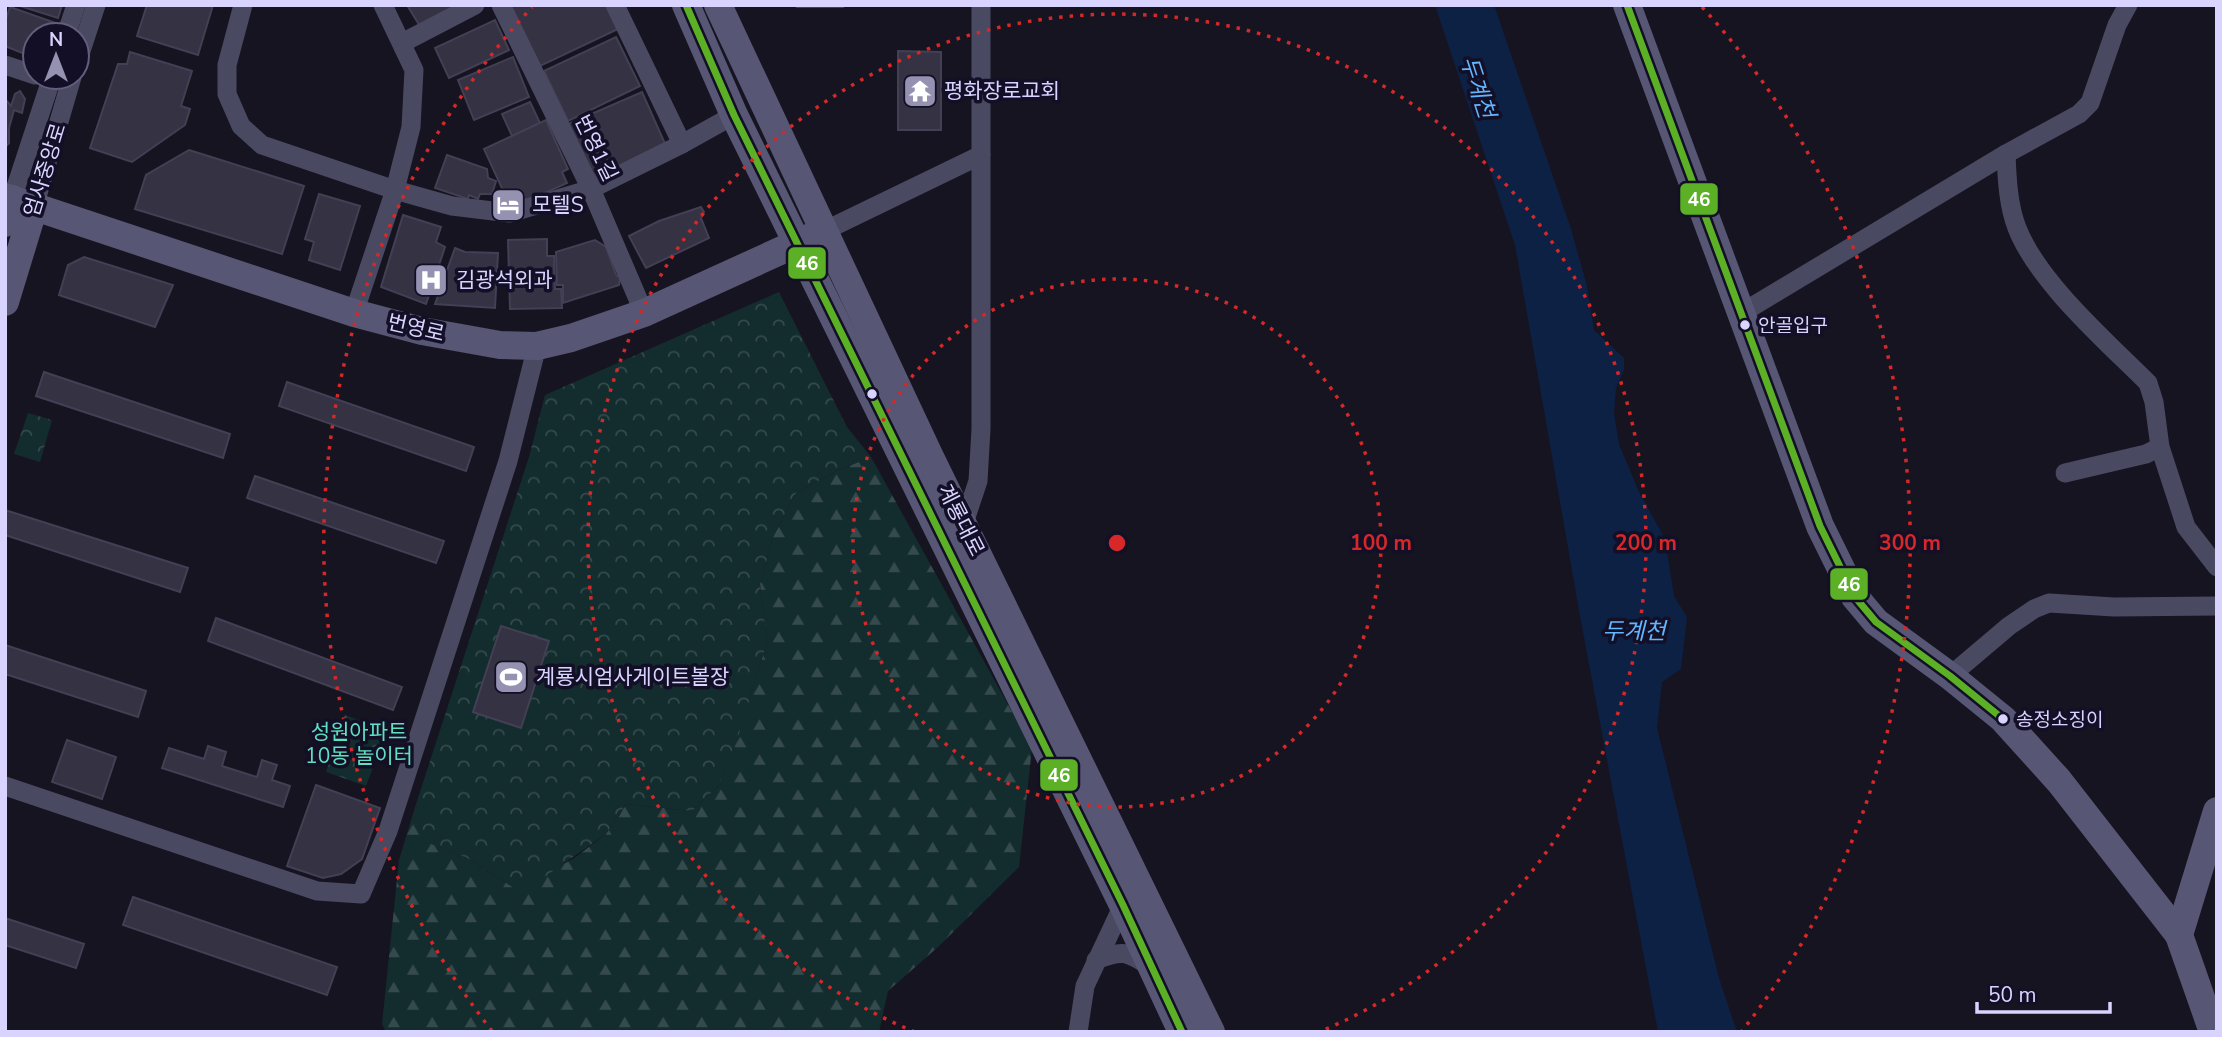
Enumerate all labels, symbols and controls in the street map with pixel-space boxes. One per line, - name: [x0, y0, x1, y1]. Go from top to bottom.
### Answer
- north arrow: [21, 21, 91, 91]
- text: N: [49, 27, 63, 53]
- water label: 두계천: [1453, 52, 1503, 125]
- temple icon: 평화장로교회: [901, 72, 939, 110]
- place label: 평화장로교회: [944, 77, 1060, 105]
- street label: 번영1길: [568, 110, 624, 186]
- street label: 엄사중앙로: [17, 120, 73, 220]
- line badge: 46: [1679, 182, 1719, 216]
- hotel icon: 모텔S: [489, 186, 527, 224]
- text: 46: [1688, 187, 1710, 213]
- place label: 모텔S: [532, 191, 584, 219]
- line badge: 46: [787, 246, 827, 280]
- text: 46: [796, 251, 818, 277]
- hospital icon: 김광석외과: [412, 261, 450, 299]
- place label: 김광석외과: [456, 266, 553, 294]
- street label: 번영로: [385, 308, 447, 348]
- place label: 안골입구: [1758, 313, 1828, 339]
- marker: 안골입구: [1738, 318, 1752, 332]
- unlabelled marker: [865, 387, 879, 401]
- street label: 계룡대로: [931, 479, 991, 561]
- text: 100 m: [1350, 529, 1412, 557]
- text: 200 m: [1615, 529, 1677, 557]
- text: 300 m: [1879, 529, 1941, 557]
- centre of rings: [1105, 531, 1129, 555]
- line badge: 46: [1829, 567, 1869, 601]
- text: 46: [1838, 572, 1860, 598]
- water label: 두계천: [1602, 616, 1669, 647]
- sports icon: 계룡시엄사게이트볼장: [492, 658, 530, 696]
- place label: 계룡시엄사게이트볼장: [536, 663, 729, 691]
- place label: 송정소징이: [2016, 707, 2103, 733]
- marker: 송정소징이: [1996, 712, 2010, 726]
- park label: 성원아파트 10동 놀이터: [305, 718, 413, 770]
- line badge: 46: [1039, 758, 1079, 792]
- text: 46: [1048, 763, 1070, 789]
- scale bar: [1977, 970, 2110, 1014]
- text: 50 m: [1988, 981, 2037, 1009]

